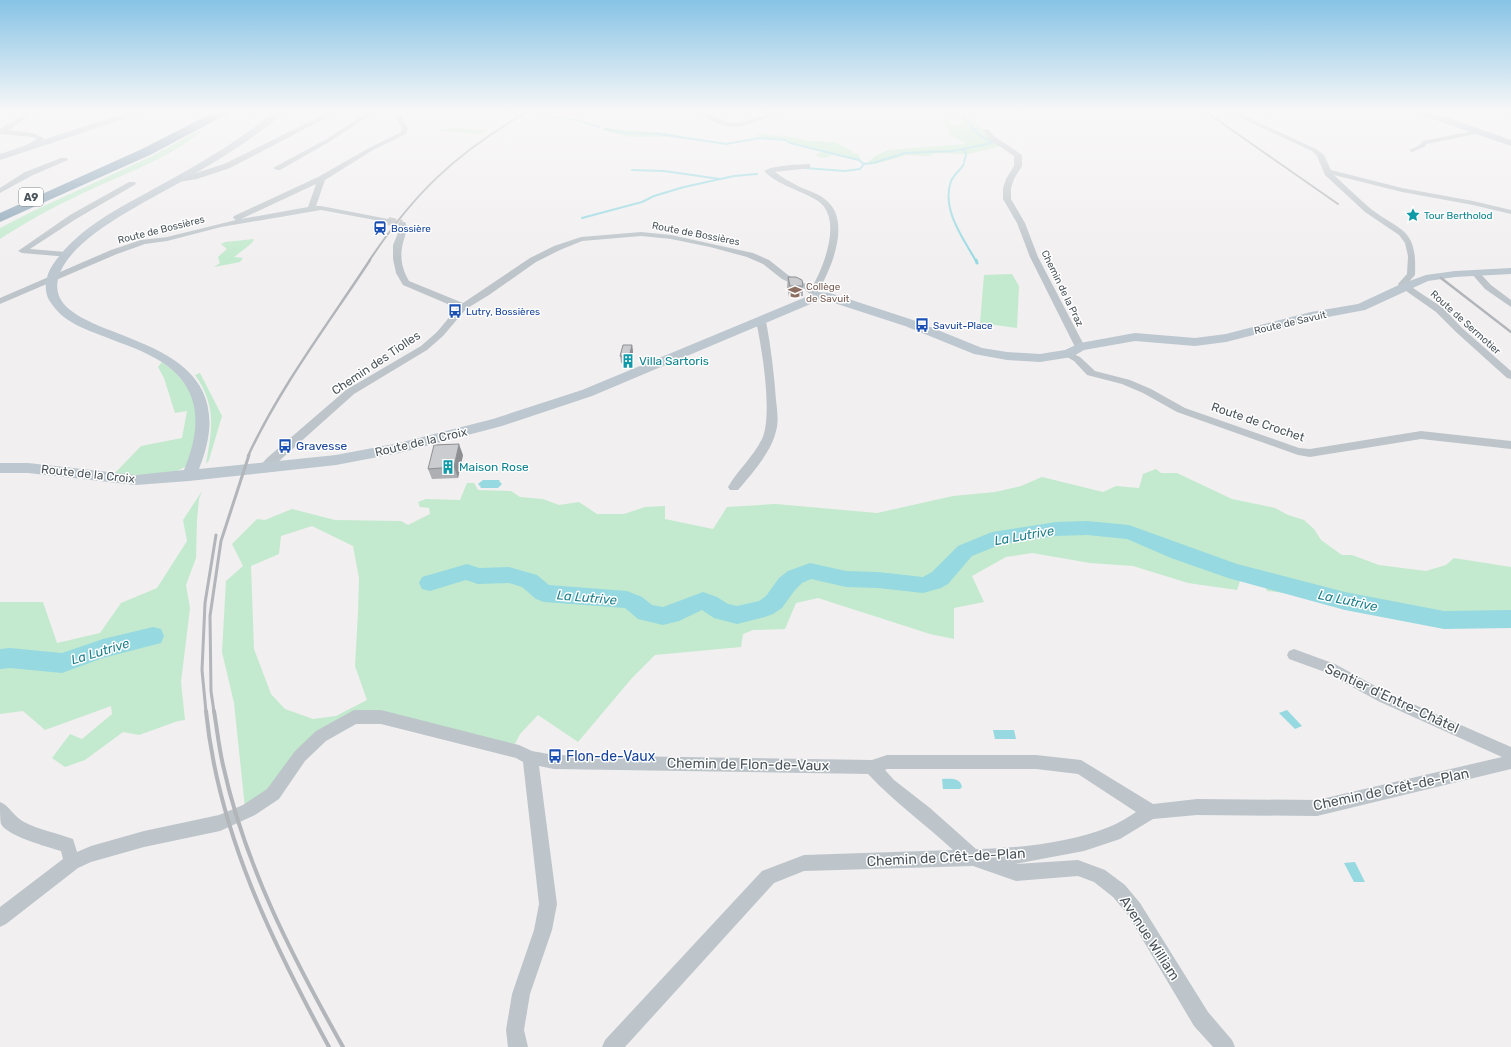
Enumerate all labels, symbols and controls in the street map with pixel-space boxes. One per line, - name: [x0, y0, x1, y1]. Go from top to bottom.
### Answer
- road number: A9: [19, 188, 43, 206]
- place icon: Tour Bertholod: [1405, 207, 1421, 223]
- place label: Tour Bertholod: [1424, 210, 1493, 222]
- street label: Route de Bossières: [116, 213, 206, 247]
- station icon: Bossière: [372, 220, 388, 236]
- street label: Route de Bossières: [651, 220, 741, 248]
- place label: Bossière: [391, 223, 431, 235]
- street label: Chemin de la Praz: [1038, 248, 1086, 329]
- place label: Collège de Savuit: [806, 281, 850, 305]
- school or university icon: Collège de Savuit: [787, 284, 803, 300]
- street label: Route de Sermotier: [1428, 288, 1503, 357]
- bus stop icon: Lutry, Bossières: [447, 303, 463, 319]
- place label: Lutry, Bossières: [466, 306, 540, 318]
- street label: Route de Savuit: [1253, 309, 1328, 337]
- bus stop icon: Savuit-Place: [914, 317, 930, 333]
- place label: Savuit-Place: [933, 320, 993, 332]
- street label: Chemin des Tiolles: [329, 328, 423, 398]
- building icon: Villa Sartoris: [620, 353, 636, 369]
- place label: Villa Sartoris: [639, 354, 709, 368]
- street label: Route de Crochet: [1210, 399, 1307, 445]
- street label: Route de la Croix: [374, 424, 469, 459]
- bus stop icon: Gravesse: [277, 438, 293, 454]
- place label: Gravesse: [296, 439, 348, 453]
- building icon: Maison Rose: [440, 459, 456, 475]
- place label: Maison Rose: [459, 460, 529, 474]
- street label: Route de la Croix: [40, 462, 136, 486]
- water label: La Lutrive: [993, 523, 1055, 548]
- water label: La Lutrive: [556, 587, 618, 608]
- water label: La Lutrive: [1317, 587, 1379, 614]
- water label: La Lutrive: [69, 635, 131, 667]
- street label: Sentier d'Entre-Châtel: [1322, 660, 1461, 737]
- bus stop icon: Flon-de-Vaux: [547, 748, 563, 764]
- place label: Flon-de-Vaux: [566, 748, 656, 765]
- street label: Chemin de Flon-de-Vaux: [667, 755, 830, 774]
- street label: Chemin de Crêt-de-Plan: [1312, 765, 1471, 814]
- street label: Chemin de Crêt-de-Plan: [866, 845, 1026, 870]
- street label: Avenue William: [1116, 893, 1183, 984]

